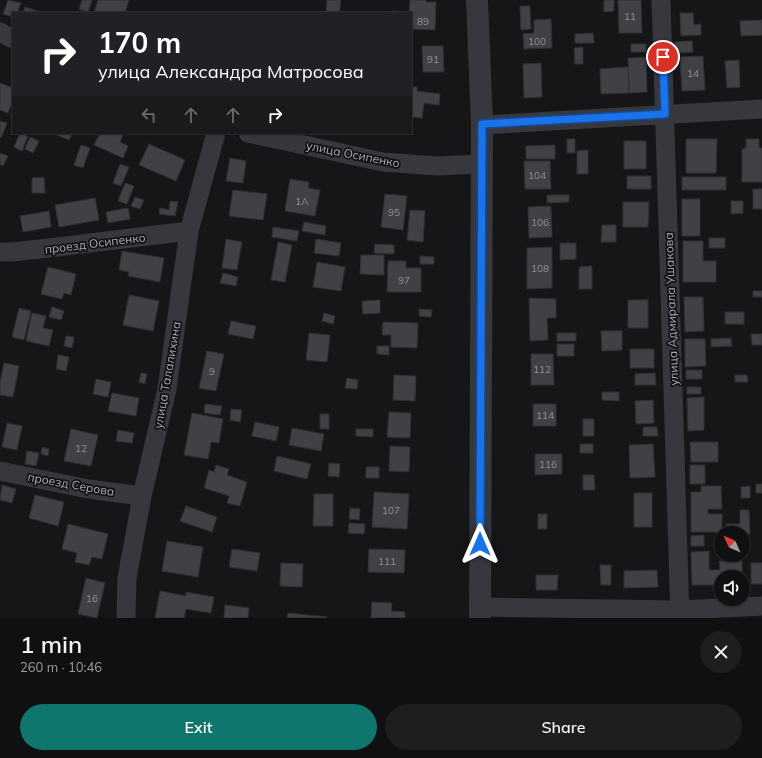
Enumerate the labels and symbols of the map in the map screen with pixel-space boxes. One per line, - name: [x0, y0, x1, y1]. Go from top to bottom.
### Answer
- house number: 11: [624, 10, 636, 23]
- house number: 89: [417, 15, 429, 28]
- house number: 100: [528, 35, 546, 48]
- pin: [646, 40, 680, 74]
- house number: 91: [427, 53, 439, 66]
- house number: 14: [687, 67, 699, 80]
- street label: улица Осипенко: [305, 138, 401, 170]
- house number: 104: [528, 169, 546, 182]
- house number: 1А: [295, 195, 309, 208]
- house number: 95: [388, 206, 400, 219]
- house number: 106: [531, 216, 549, 229]
- street label: проезд Осипенко: [44, 229, 146, 257]
- street label: улица Адмирала Ушакова: [661, 232, 681, 386]
- house number: 108: [531, 262, 549, 275]
- house number: 97: [398, 274, 410, 287]
- street label: улица Талалихина: [150, 320, 184, 430]
- house number: 112: [533, 363, 551, 376]
- house number: 9: [209, 365, 215, 378]
- house number: 114: [536, 409, 554, 422]
- house number: 12: [75, 442, 87, 455]
- house number: 116: [539, 458, 557, 471]
- street label: проезд Серова: [26, 469, 116, 499]
- house number: 107: [382, 504, 400, 517]
- position arrow: [459, 523, 501, 565]
- north arrow: [714, 526, 750, 562]
- house number: 111: [378, 555, 396, 568]
- house number: 16: [86, 592, 98, 605]

